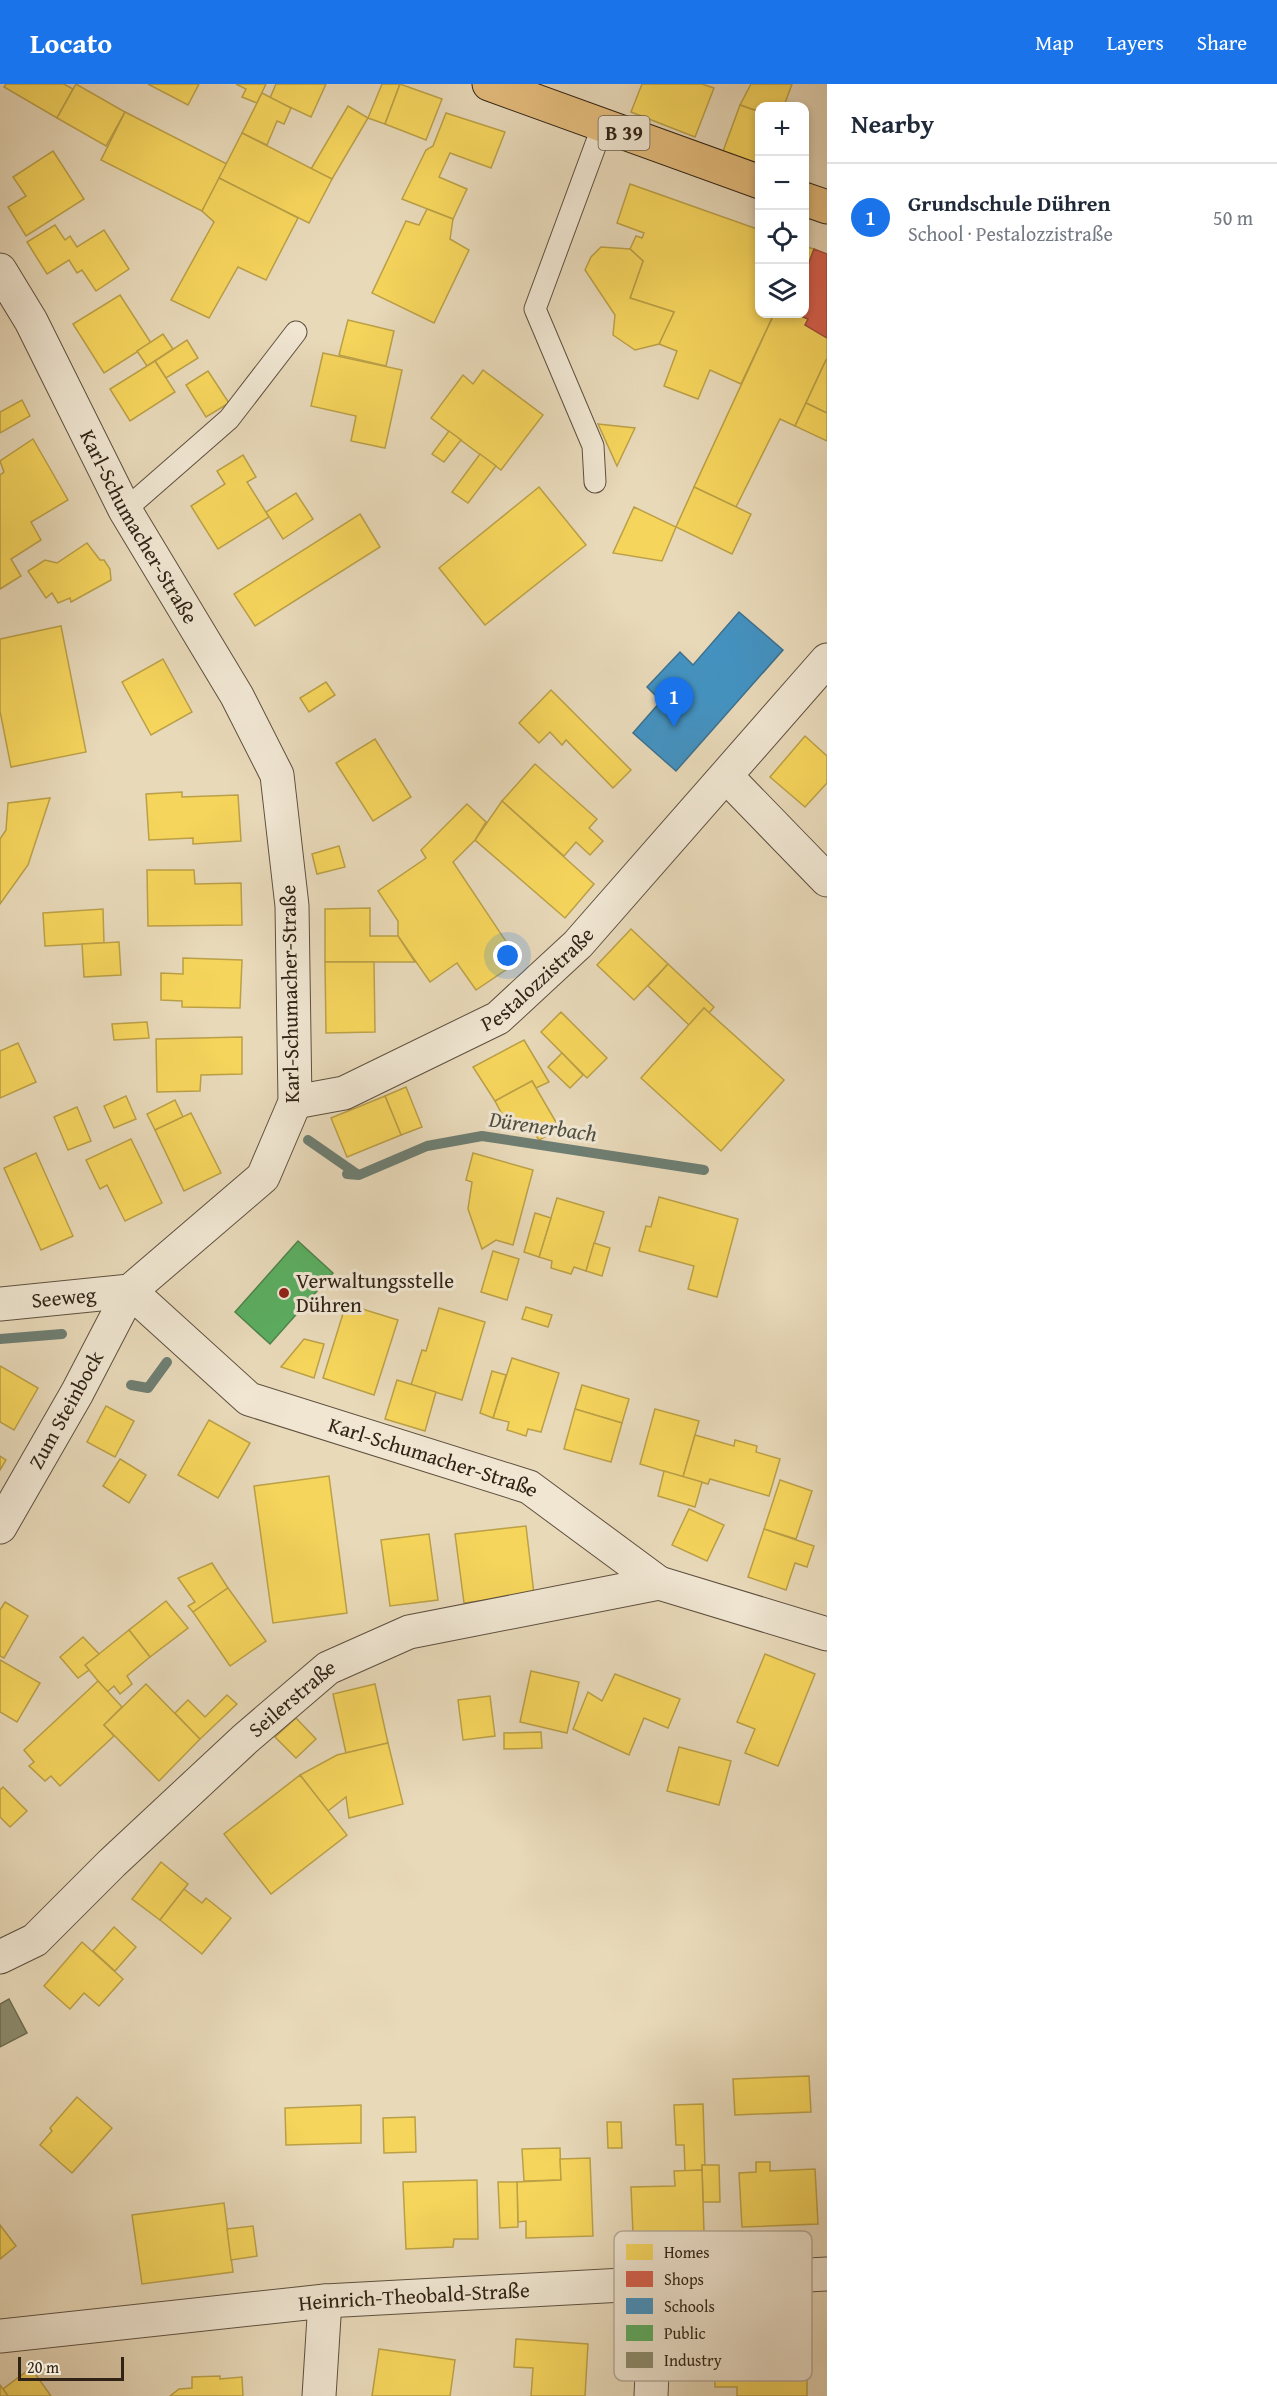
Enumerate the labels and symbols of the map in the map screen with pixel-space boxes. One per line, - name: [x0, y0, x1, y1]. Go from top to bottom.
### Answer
- road number: B 39: [598, 116, 650, 150]
- street label: Karl-Schumacher-Straße: [72, 424, 206, 630]
- pin: 1: [654, 678, 694, 727]
- street label: Karl-Schumacher-Straße: [272, 884, 307, 1103]
- street label: Pestalozzistraße: [476, 920, 601, 1039]
- your location: [493, 941, 522, 970]
- water label: Dürenerbach: [486, 1102, 599, 1149]
- place label: Verwaltungsstelle Dühren: [296, 1265, 454, 1320]
- street label: Seeweg: [30, 1278, 98, 1316]
- marker: Verwaltungsstelle Dühren: [277, 1286, 291, 1300]
- street label: Zum Steinbock: [20, 1345, 111, 1474]
- street label: Karl-Schumacher-Straße: [325, 1409, 546, 1505]
- street label: Seilerstraße: [241, 1651, 340, 1745]
- legend: [614, 2231, 812, 2381]
- text: Homes: [664, 2240, 710, 2264]
- text: Shops: [664, 2267, 704, 2291]
- street label: Heinrich-Theobald-Straße: [297, 2274, 531, 2319]
- text: Schools: [664, 2294, 715, 2318]
- text: Public: [664, 2321, 706, 2345]
- text: Industry: [664, 2348, 722, 2372]
- scale bar: [18, 2354, 124, 2382]

